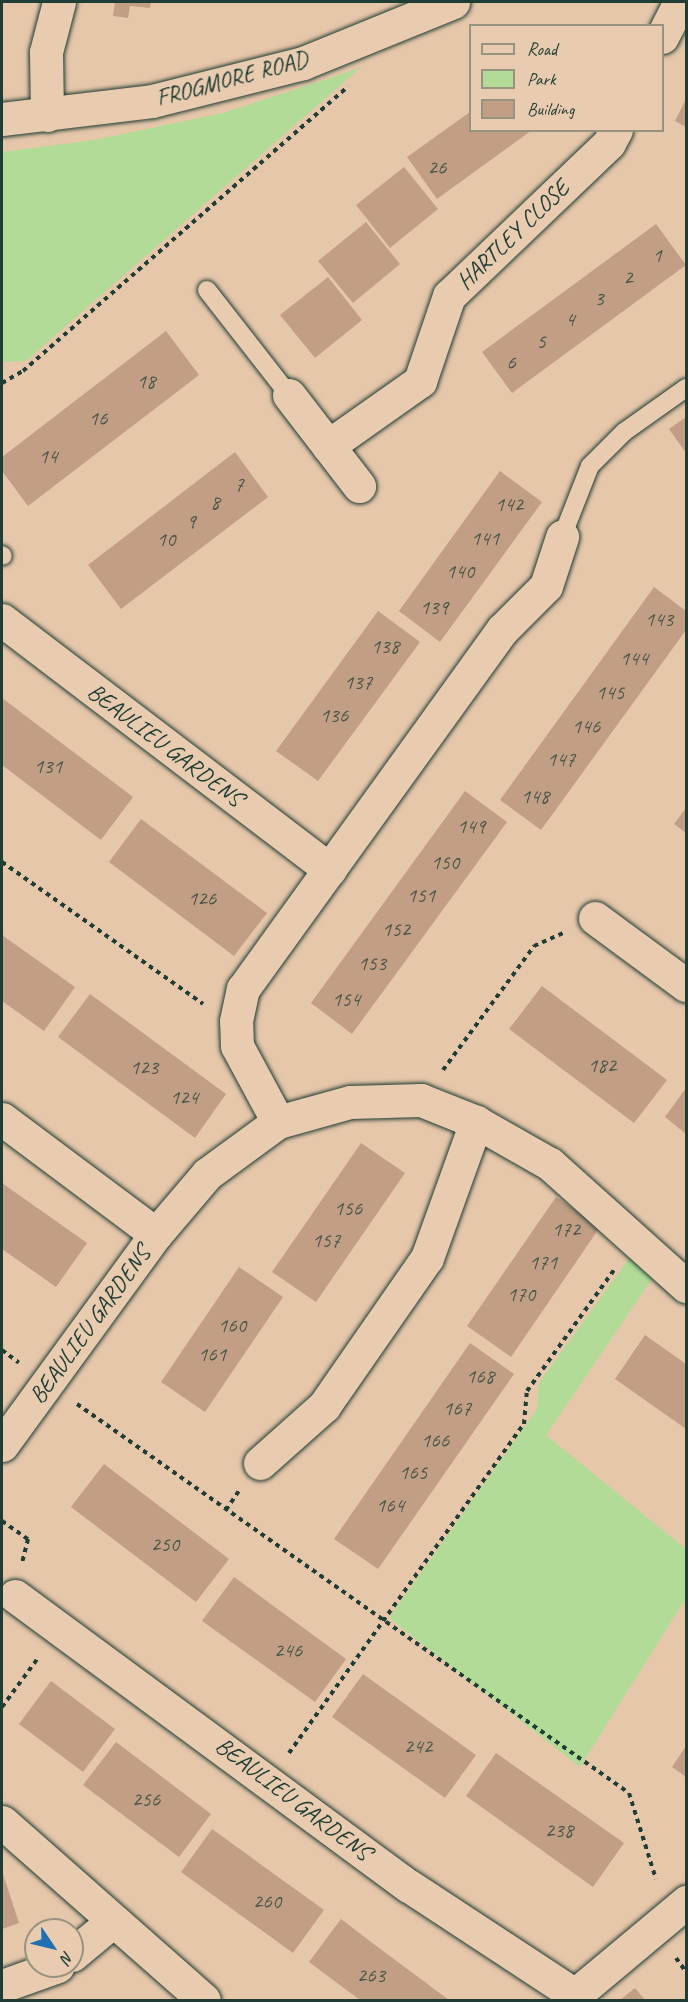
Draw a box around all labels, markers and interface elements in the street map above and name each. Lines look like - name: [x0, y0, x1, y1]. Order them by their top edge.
- legend: [469, 24, 664, 132]
- text: Road: [527, 38, 557, 60]
- street label: FROGMORE ROAD: [153, 45, 311, 113]
- text: Park: [527, 68, 556, 90]
- text: Building: [527, 98, 574, 120]
- house number: 26: [428, 154, 446, 180]
- street label: HARTLEY CLOSE: [451, 174, 575, 296]
- house number: 1: [652, 242, 662, 268]
- house number: 2: [623, 264, 633, 290]
- house number: 3: [594, 285, 604, 311]
- house number: 4: [565, 306, 575, 332]
- house number: 5: [536, 328, 546, 354]
- house number: 6: [506, 349, 516, 375]
- house number: 18: [137, 368, 155, 394]
- house number: 16: [89, 405, 107, 431]
- house number: 14: [39, 443, 57, 469]
- house number: 7: [234, 471, 244, 497]
- house number: 8: [210, 489, 220, 515]
- house number: 142: [495, 491, 523, 517]
- house number: 9: [186, 508, 196, 534]
- house number: 141: [471, 525, 499, 551]
- house number: 10: [157, 526, 175, 552]
- house number: 140: [446, 558, 474, 584]
- house number: 139: [420, 594, 448, 620]
- house number: 143: [645, 606, 673, 632]
- house number: 138: [371, 633, 399, 659]
- house number: 144: [620, 645, 648, 671]
- house number: 137: [344, 669, 372, 695]
- street label: BEAULIEU GARDENS: [82, 678, 248, 812]
- house number: 145: [596, 679, 624, 705]
- house number: 136: [320, 702, 348, 728]
- house number: 146: [572, 713, 600, 739]
- house number: 147: [547, 746, 575, 772]
- house number: 131: [34, 753, 62, 779]
- house number: 148: [521, 783, 549, 809]
- house number: 149: [457, 813, 485, 839]
- house number: 150: [431, 849, 459, 875]
- house number: 151: [407, 882, 435, 908]
- house number: 126: [188, 885, 216, 911]
- house number: 152: [382, 916, 410, 942]
- house number: 153: [358, 950, 386, 976]
- house number: 154: [332, 986, 360, 1012]
- house number: 182: [588, 1052, 616, 1078]
- house number: 123: [130, 1054, 158, 1080]
- house number: 124: [170, 1084, 198, 1110]
- house number: 156: [334, 1195, 362, 1221]
- house number: 172: [552, 1216, 580, 1242]
- house number: 157: [312, 1227, 340, 1253]
- street label: BEAULIEU GARDENS: [24, 1241, 156, 1409]
- house number: 171: [529, 1249, 557, 1275]
- house number: 170: [507, 1281, 535, 1307]
- house number: 160: [218, 1312, 246, 1338]
- house number: 161: [198, 1341, 226, 1367]
- house number: 168: [466, 1363, 494, 1389]
- house number: 167: [443, 1395, 471, 1421]
- house number: 166: [421, 1427, 449, 1453]
- house number: 165: [399, 1459, 427, 1485]
- house number: 164: [376, 1492, 404, 1518]
- house number: 250: [151, 1531, 179, 1557]
- house number: 246: [274, 1637, 302, 1663]
- street label: BEAULIEU GARDENS: [210, 1732, 376, 1866]
- house number: 242: [404, 1733, 432, 1759]
- house number: 256: [132, 1786, 160, 1812]
- house number: 238: [545, 1817, 573, 1843]
- house number: 260: [253, 1888, 281, 1914]
- north arrow: [24, 1918, 84, 1978]
- text: N: [56, 1947, 78, 1967]
- house number: 263: [357, 1962, 385, 1988]

